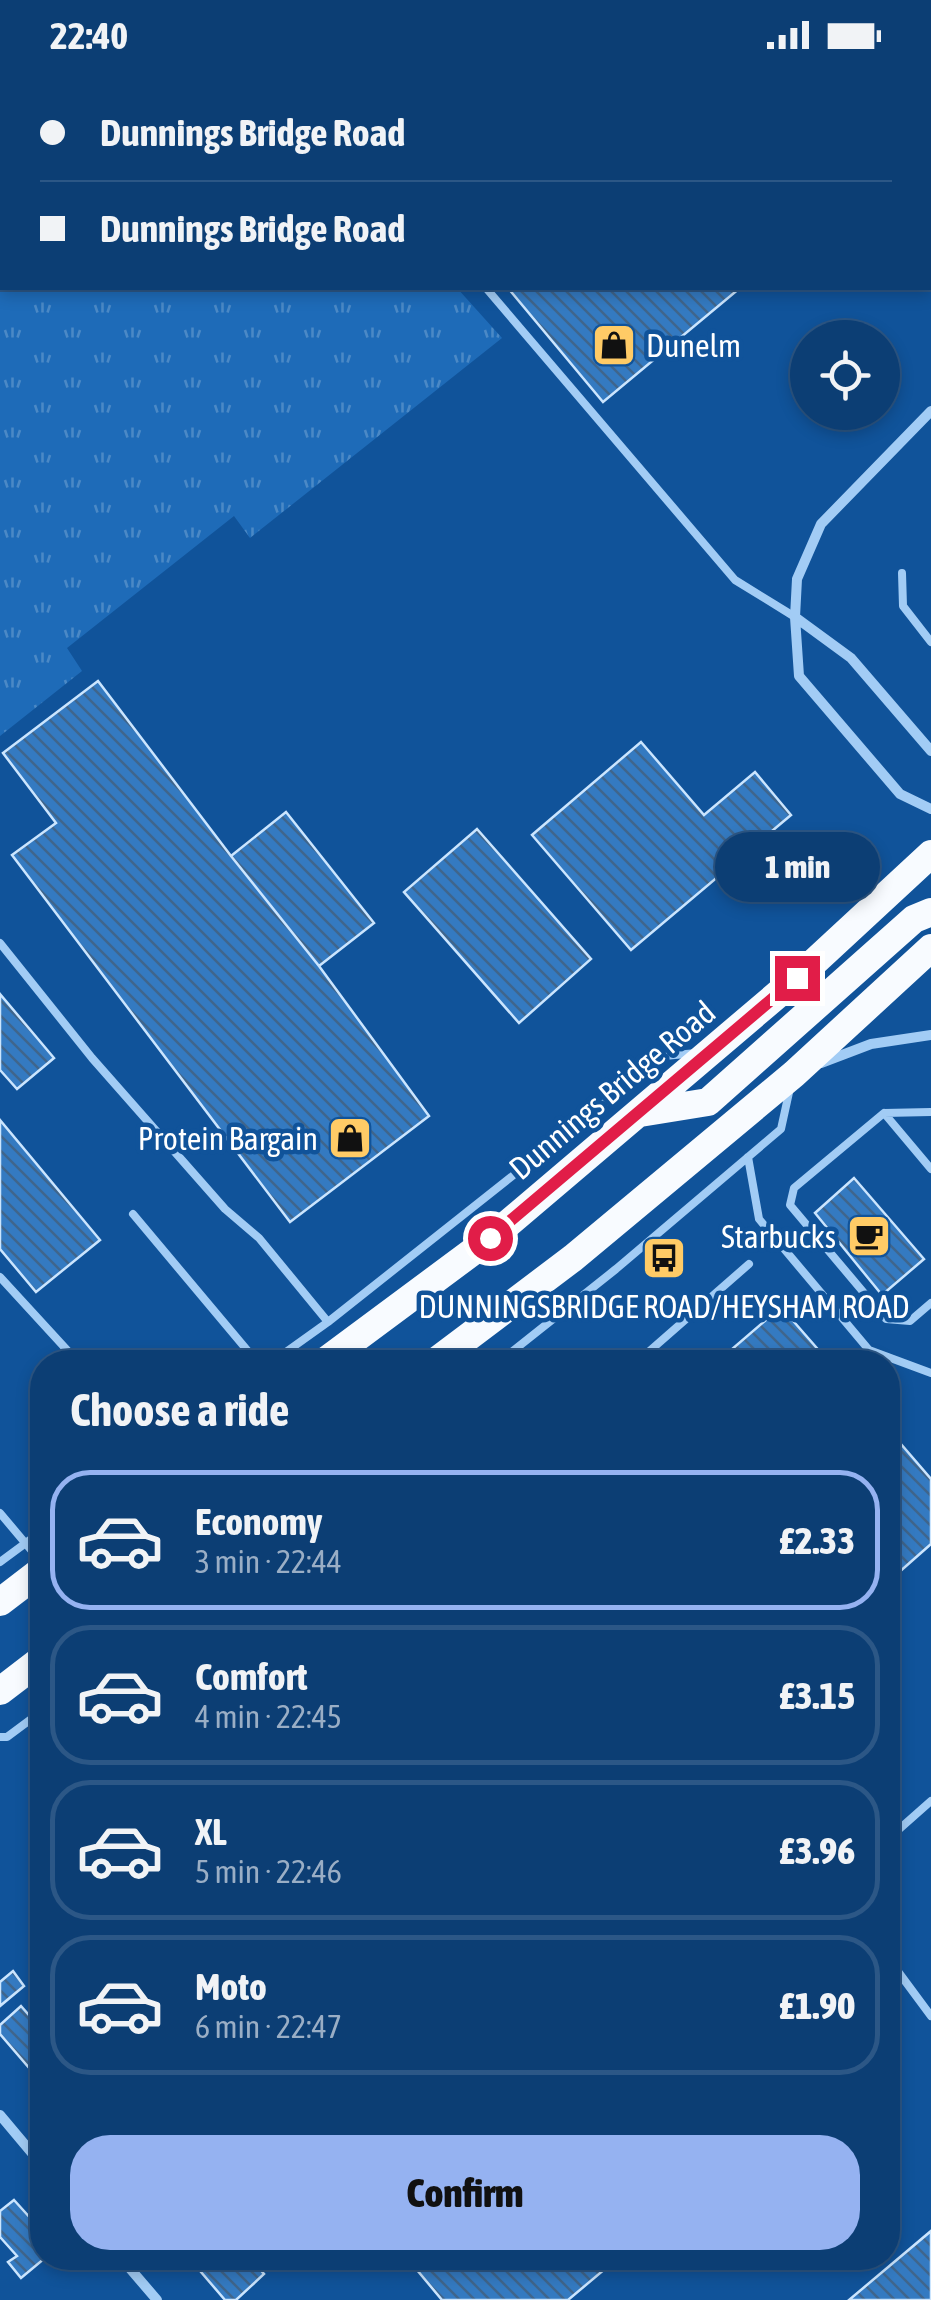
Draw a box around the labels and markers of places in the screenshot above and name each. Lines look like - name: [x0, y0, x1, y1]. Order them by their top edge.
- shop icon: Dunelm: [591, 322, 637, 368]
- place label: Dunelm: [646, 327, 741, 364]
- shop icon: Protein Bargain: [327, 1115, 373, 1161]
- place label: Protein Bargain: [138, 1120, 318, 1157]
- cafe icon: Starbucks: [846, 1213, 892, 1259]
- place label: Starbucks: [721, 1218, 836, 1255]
- bus stop icon: DUNNINGSBRIDGE ROAD/HEYSHAM ROAD: [641, 1235, 687, 1281]
- place label: DUNNINGSBRIDGE ROAD/HEYSHAM ROAD: [419, 1288, 909, 1325]

